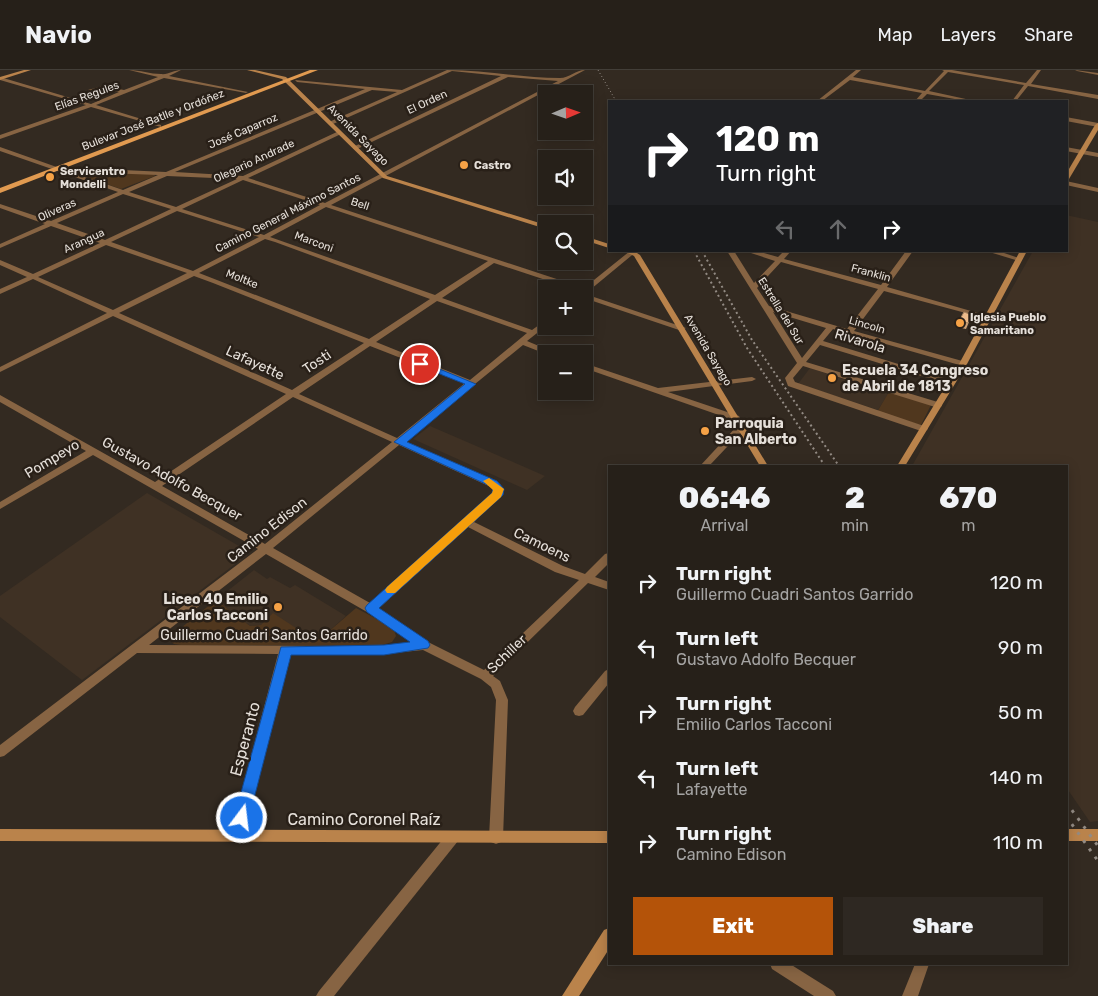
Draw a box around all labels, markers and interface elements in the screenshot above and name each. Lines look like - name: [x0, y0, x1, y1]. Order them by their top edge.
- text: Navio: [25, 21, 92, 49]
- text: Map: [878, 24, 913, 46]
- text: Layers: [941, 24, 996, 46]
- text: Share: [1024, 24, 1073, 46]
- street label: Elías Regules: [53, 78, 121, 114]
- north arrow: [538, 85, 592, 140]
- map controls: [538, 85, 593, 400]
- street label: Bulevar José Batlle y Ordóñez: [80, 87, 227, 153]
- street label: El Orden: [405, 87, 449, 117]
- street label: Avenida Sayago: [325, 102, 391, 168]
- street label: José Caparroz: [206, 110, 280, 151]
- text: 120 m: [716, 118, 819, 160]
- icon: right: [633, 120, 698, 185]
- street label: Olegario Andrade: [211, 137, 297, 185]
- button: sound: [538, 150, 593, 205]
- marker: Castro: [458, 159, 470, 171]
- place label: Castro: [474, 159, 511, 172]
- text: Turn right: [716, 160, 816, 187]
- place label: Servicentro Mondelli: [60, 165, 126, 191]
- street label: Camino General Máximo Santos: [213, 170, 363, 255]
- marker: Servicentro Mondelli: [44, 171, 56, 183]
- street label: Bell: [349, 195, 371, 213]
- street label: Oliveras: [36, 196, 79, 224]
- button: search: [538, 215, 593, 270]
- icon: left: [771, 215, 799, 243]
- icon: ahead: [824, 215, 852, 243]
- icon: right: [877, 215, 905, 243]
- street label: Arangua: [62, 226, 106, 256]
- street label: Marconi: [293, 229, 335, 255]
- street label: Franklin: [850, 261, 892, 285]
- street label: Moltke: [224, 267, 260, 291]
- street label: Estrella del Sur: [755, 275, 807, 348]
- button: +: [538, 280, 593, 335]
- place label: Iglesia Pueblo Samaritano: [970, 311, 1046, 337]
- street label: Avenida Sayago: [681, 312, 735, 388]
- street label: Lincoln: [847, 314, 887, 336]
- marker: Iglesia Pueblo Samaritano: [954, 317, 966, 329]
- street label: Rivarola: [833, 325, 887, 357]
- street label: Lafayette: [223, 342, 287, 384]
- pin: [399, 343, 441, 385]
- button: −: [538, 345, 593, 400]
- street label: Tosti: [299, 346, 335, 378]
- icon: arrive: [406, 350, 434, 378]
- place label: Escuela 34 Congreso de Abril de 1813: [842, 362, 988, 395]
- marker: Escuela 34 Congreso de Abril de 1813: [826, 372, 838, 384]
- place label: Parroquia San Alberto: [715, 415, 797, 448]
- marker: Parroquia San Alberto: [699, 425, 711, 437]
- street label: Gustavo Adolfo Becquer: [99, 433, 246, 525]
- street label: Pompeyo: [22, 436, 82, 482]
- text: 06:46: [679, 480, 770, 516]
- text: 2: [845, 480, 865, 516]
- text: 670: [939, 480, 997, 516]
- street label: Camino Edison: [224, 494, 310, 566]
- text: Arrival: [700, 516, 748, 535]
- text: min: [841, 516, 869, 535]
- text: m: [961, 516, 975, 535]
- street label: Camoens: [511, 524, 573, 566]
- text: Turn right: [676, 562, 771, 585]
- icon: right: [633, 569, 661, 597]
- text: 120 m: [990, 571, 1043, 594]
- text: Guillermo Cuadri Santos Garrido: [676, 585, 913, 604]
- place label: Liceo 40 Emilio Carlos Tacconi: [163, 591, 268, 624]
- marker: Liceo 40 Emilio Carlos Tacconi: [272, 601, 284, 613]
- street label: Guillermo Cuadri Santos Garrido: [160, 627, 368, 644]
- text: Turn left: [676, 627, 758, 650]
- street label: Schiller: [484, 631, 531, 677]
- icon: left: [633, 634, 661, 662]
- text: 90 m: [998, 636, 1043, 659]
- text: Gustavo Adolfo Becquer: [676, 650, 856, 669]
- text: Turn right: [676, 692, 771, 715]
- icon: right: [633, 699, 661, 727]
- street label: Esperanto: [226, 700, 264, 778]
- text: 50 m: [998, 701, 1043, 724]
- text: Emilio Carlos Tacconi: [676, 715, 832, 734]
- text: Turn left: [676, 757, 758, 780]
- icon: left: [633, 764, 661, 792]
- text: 140 m: [989, 766, 1043, 789]
- text: Lafayette: [676, 780, 747, 799]
- position arrow: [215, 791, 267, 843]
- street label: Camino Coronel Raíz: [287, 810, 441, 829]
- text: Turn right: [676, 822, 771, 845]
- icon: right: [633, 829, 661, 857]
- text: 110 m: [993, 831, 1043, 854]
- text: Camino Edison: [676, 845, 786, 864]
- button: Exit: [633, 897, 833, 955]
- button: Share: [843, 897, 1043, 955]

